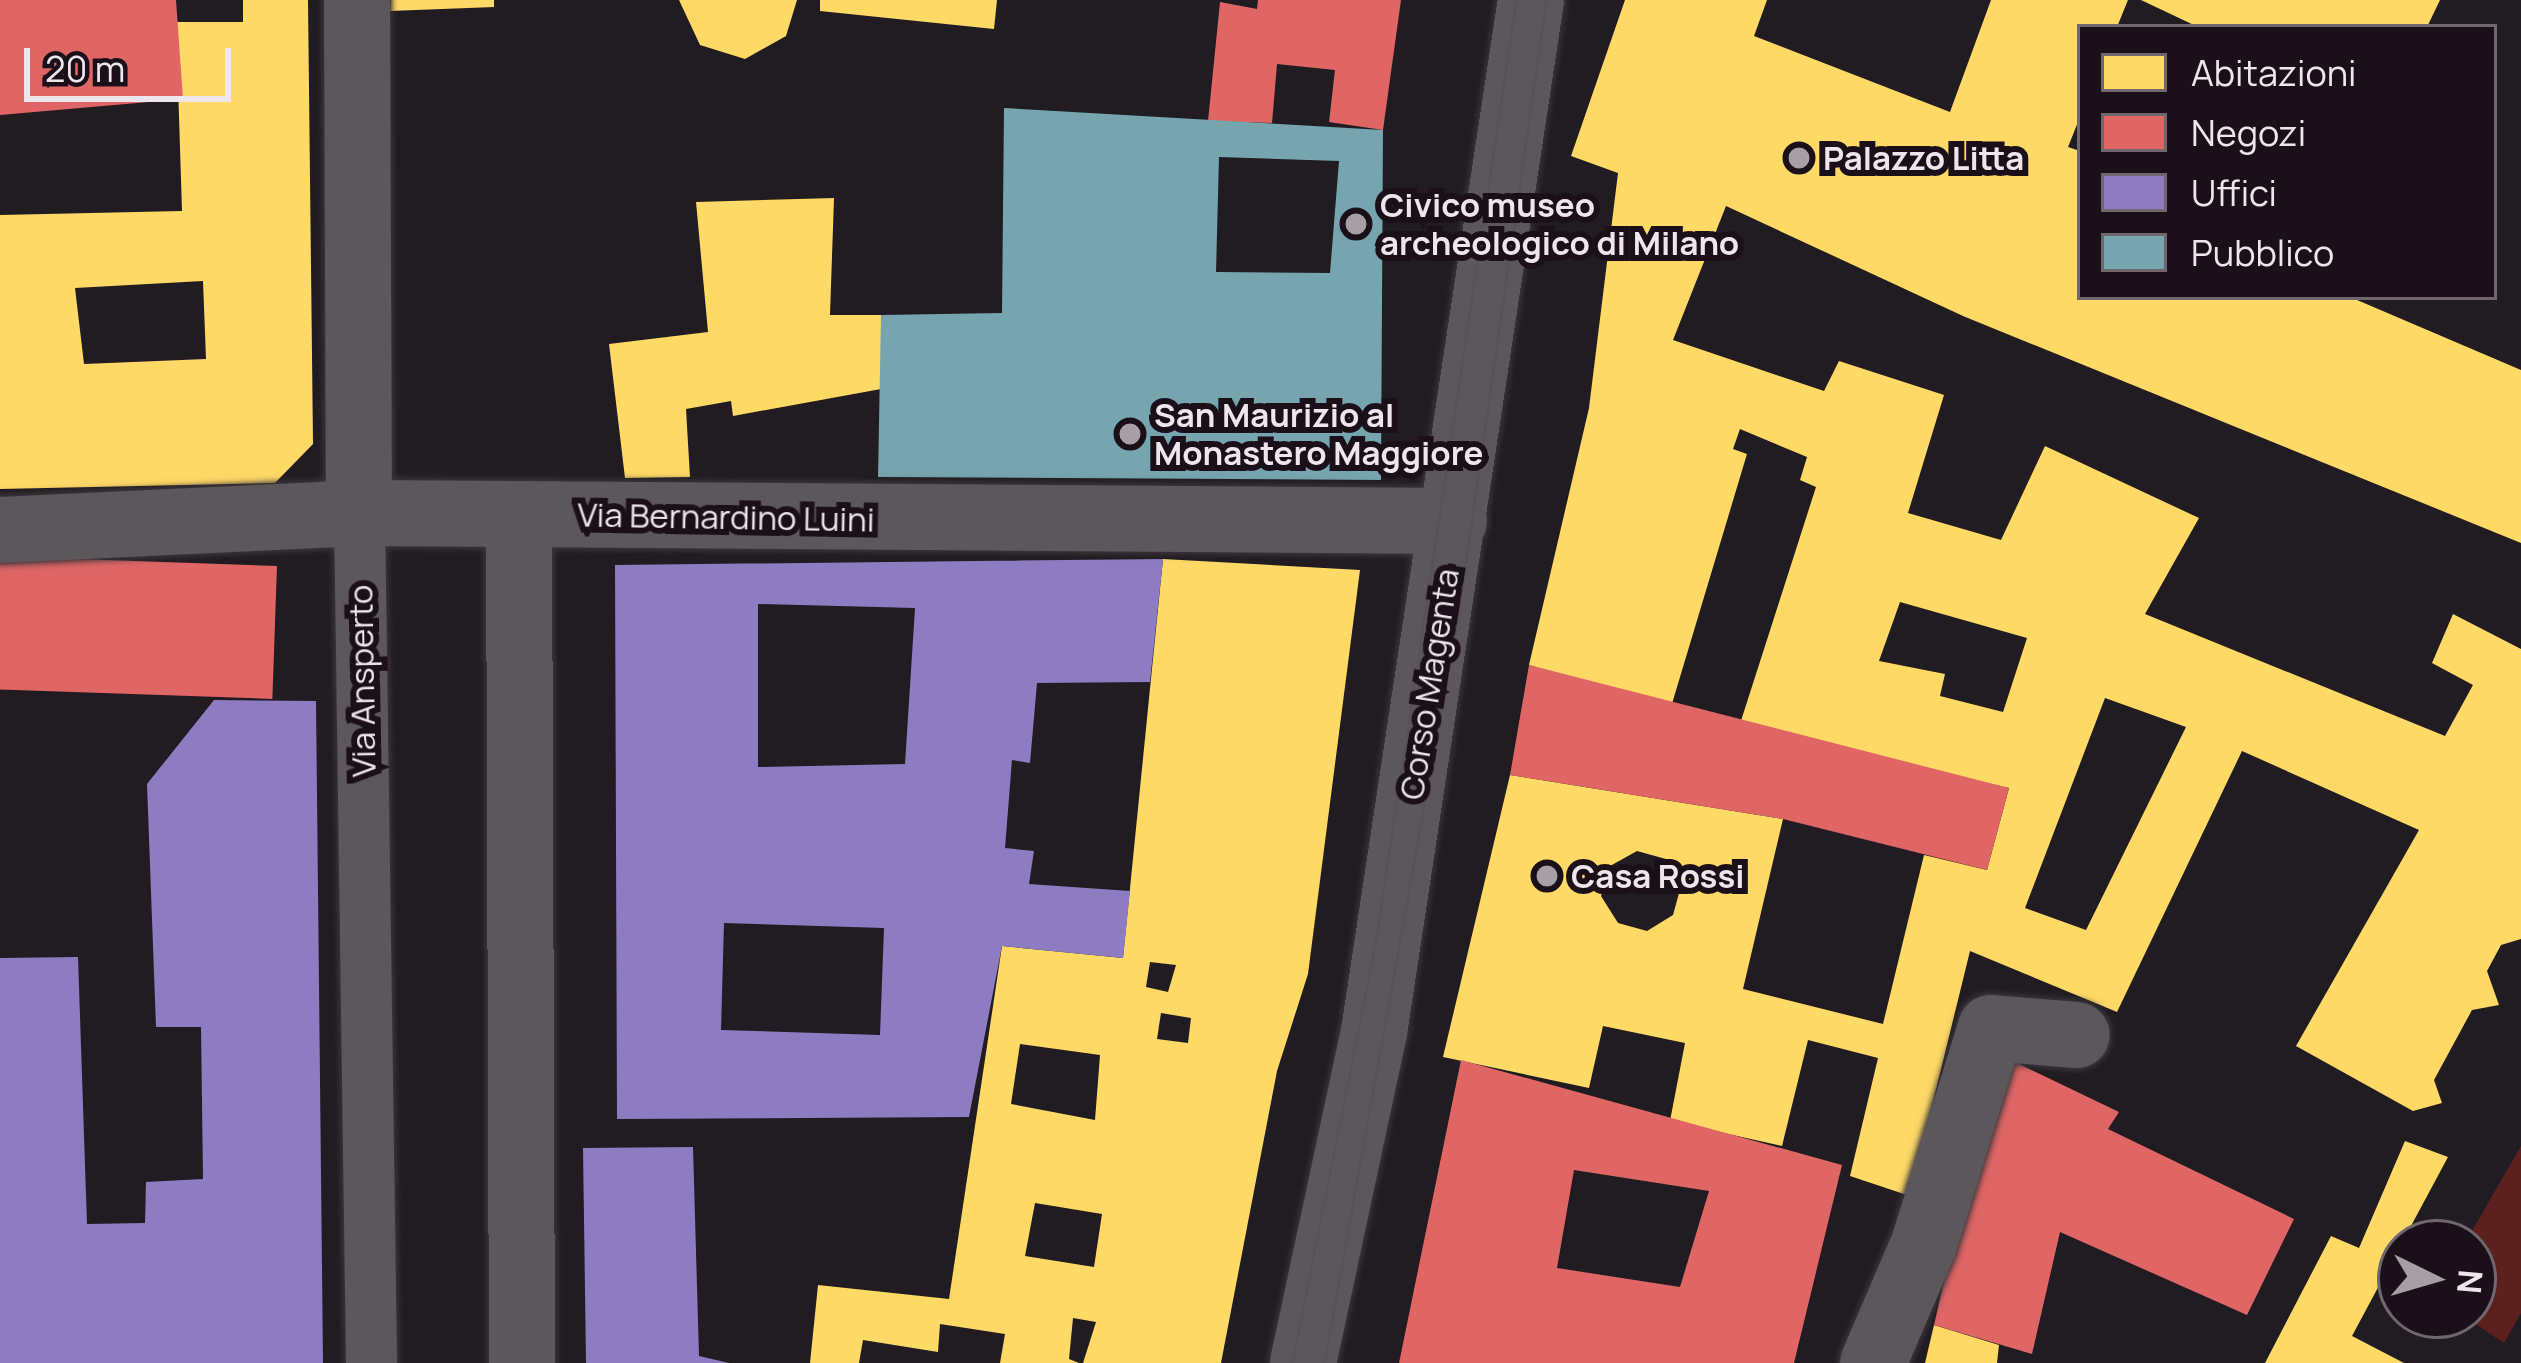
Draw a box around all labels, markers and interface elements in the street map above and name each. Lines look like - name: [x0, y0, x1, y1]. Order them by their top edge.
- scale bar: [30, 24, 237, 98]
- legend: [2077, 24, 2497, 300]
- text: 20 m: [45, 44, 125, 93]
- text: Abitazioni: [2191, 48, 2357, 97]
- text: Negozi: [2191, 108, 2306, 157]
- place label: Palazzo Litta: [1823, 138, 2024, 178]
- marker: Palazzo Litta: [1786, 145, 1812, 171]
- text: Uffici: [2191, 168, 2277, 217]
- place label: Civico museo archeologico di Milano: [1380, 185, 1739, 263]
- marker: Civico museo archeologico di Milano: [1343, 211, 1369, 237]
- text: Pubblico: [2191, 228, 2334, 277]
- place label: San Maurizio al Monastero Maggiore: [1154, 395, 1483, 473]
- marker: San Maurizio al Monastero Maggiore: [1117, 421, 1143, 447]
- street label: Via Bernardino Luini: [577, 495, 875, 539]
- street label: Corso Magenta: [1391, 566, 1467, 802]
- street label: Via Ansperto: [341, 584, 383, 778]
- place label: Casa Rossi: [1571, 856, 1745, 896]
- marker: Casa Rossi: [1534, 863, 1560, 889]
- north arrow: [2377, 1219, 2497, 1339]
- text: N: [2447, 1268, 2494, 1296]

